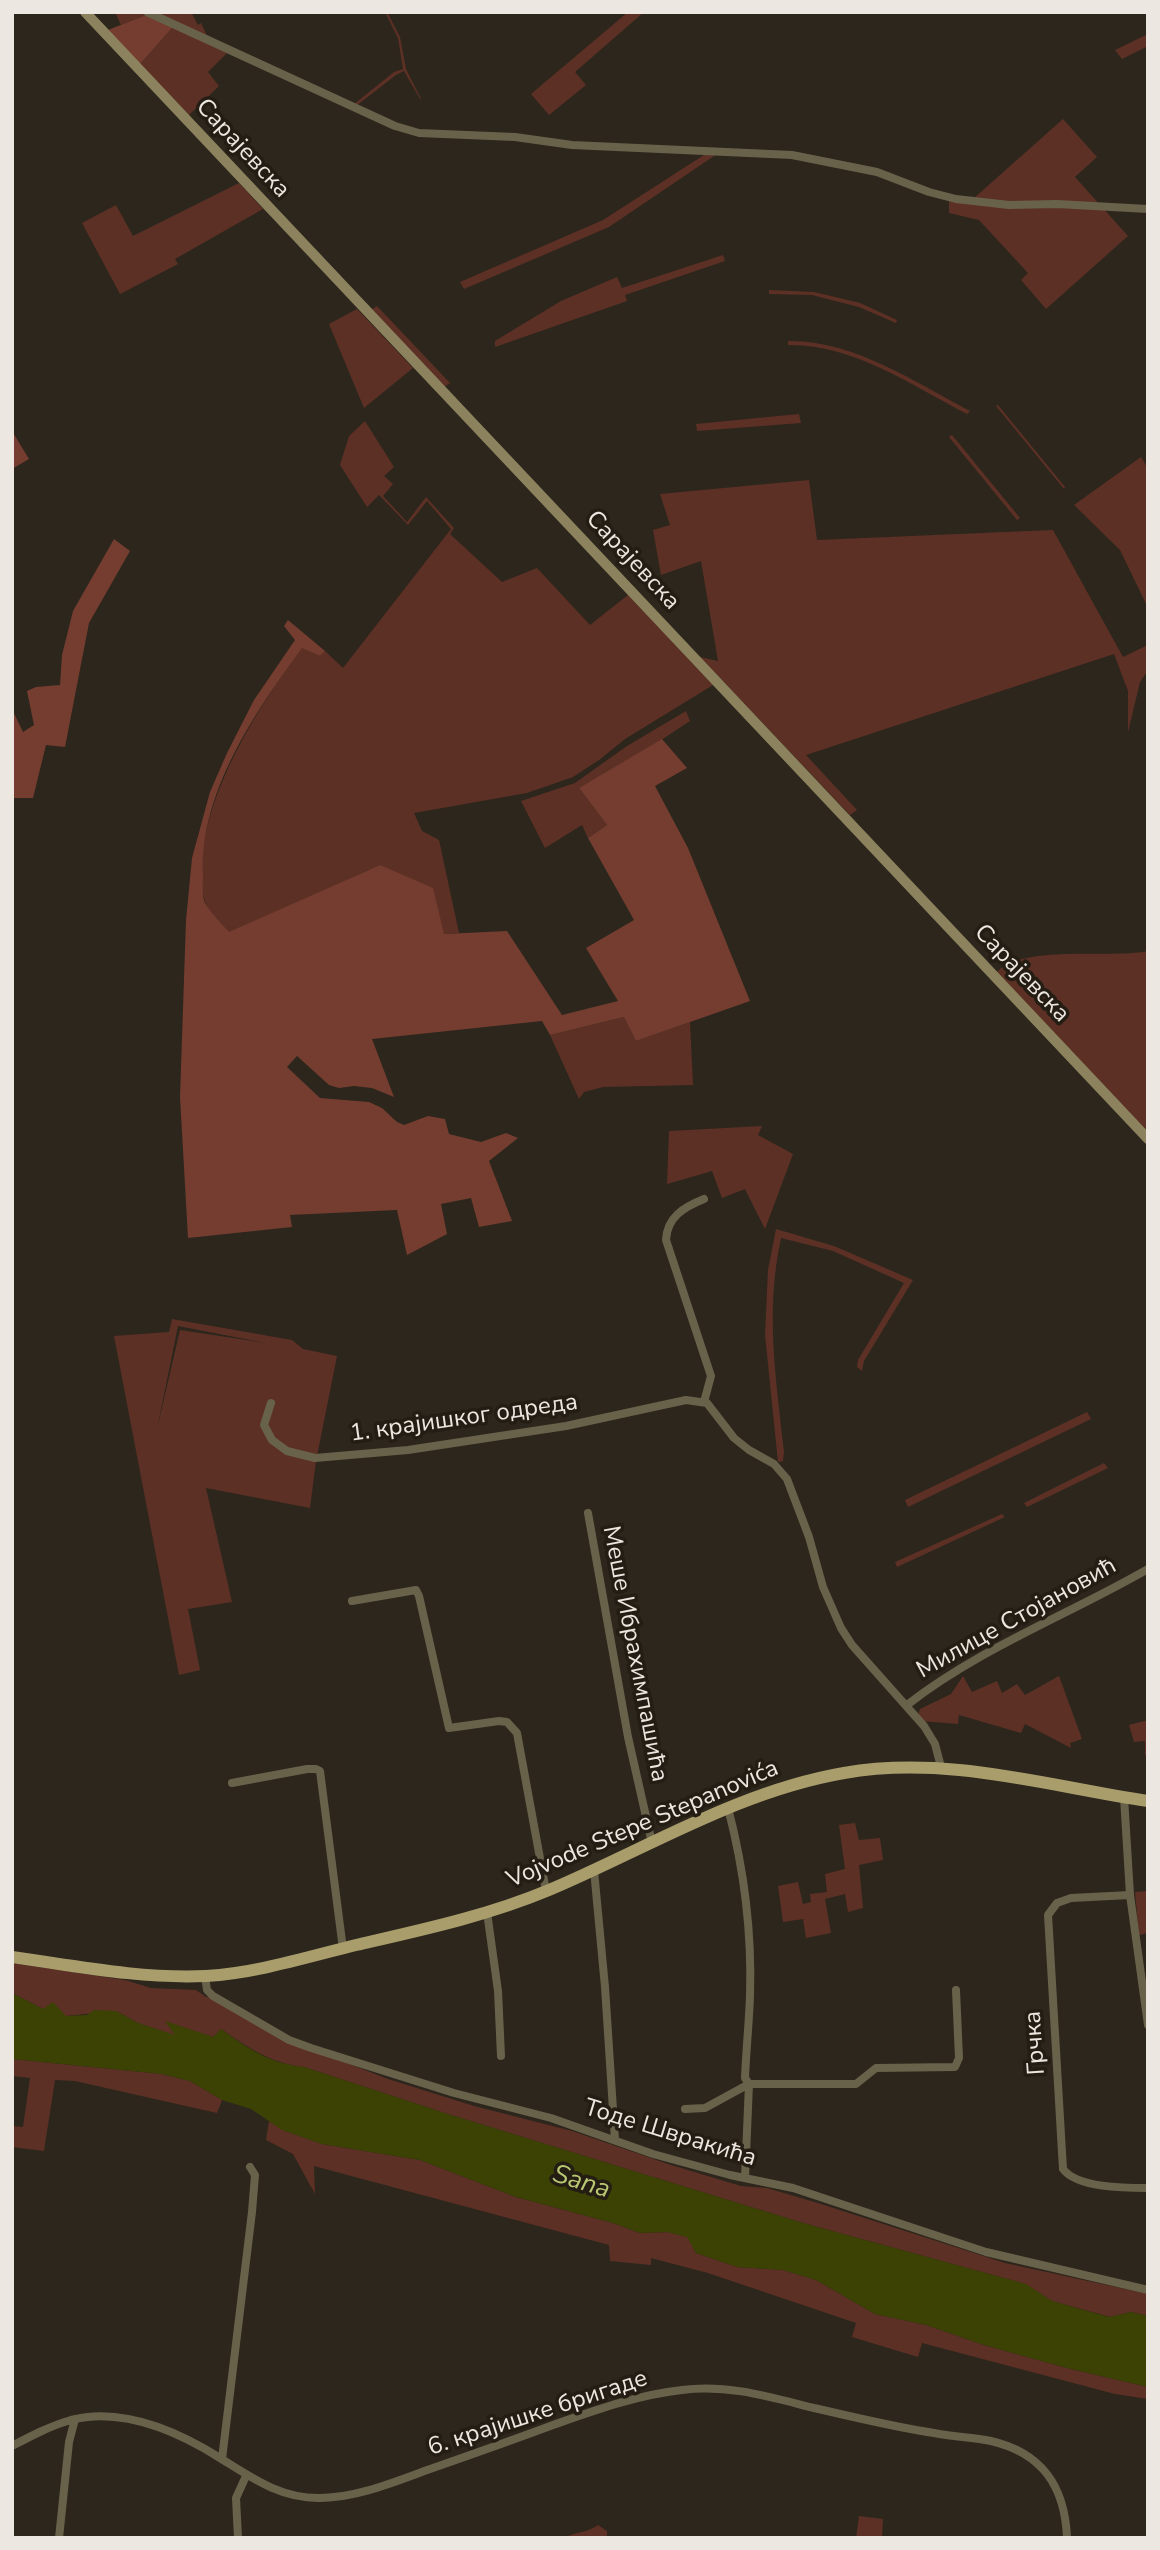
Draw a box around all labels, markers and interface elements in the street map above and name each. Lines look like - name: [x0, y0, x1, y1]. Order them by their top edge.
- street label: Сарајевска: [189, 93, 295, 205]
- street label: Сарајевска: [579, 505, 685, 617]
- street label: Сарајевска: [967, 919, 1075, 1029]
- street label: 1. крајишког одреда: [348, 1389, 580, 1449]
- street label: Меше Ибрахимпашића: [595, 1524, 673, 1784]
- street label: Милице Стојановић: [912, 1552, 1122, 1686]
- street label: Vojvode Stepe Stepanovića: [503, 1755, 783, 1895]
- street label: Грчка: [1019, 2010, 1053, 2076]
- street label: Тоде Швракића: [580, 2094, 760, 2174]
- water label: Sana: [549, 2160, 613, 2206]
- street label: 6. крајишке бригаде: [425, 2365, 651, 2463]

